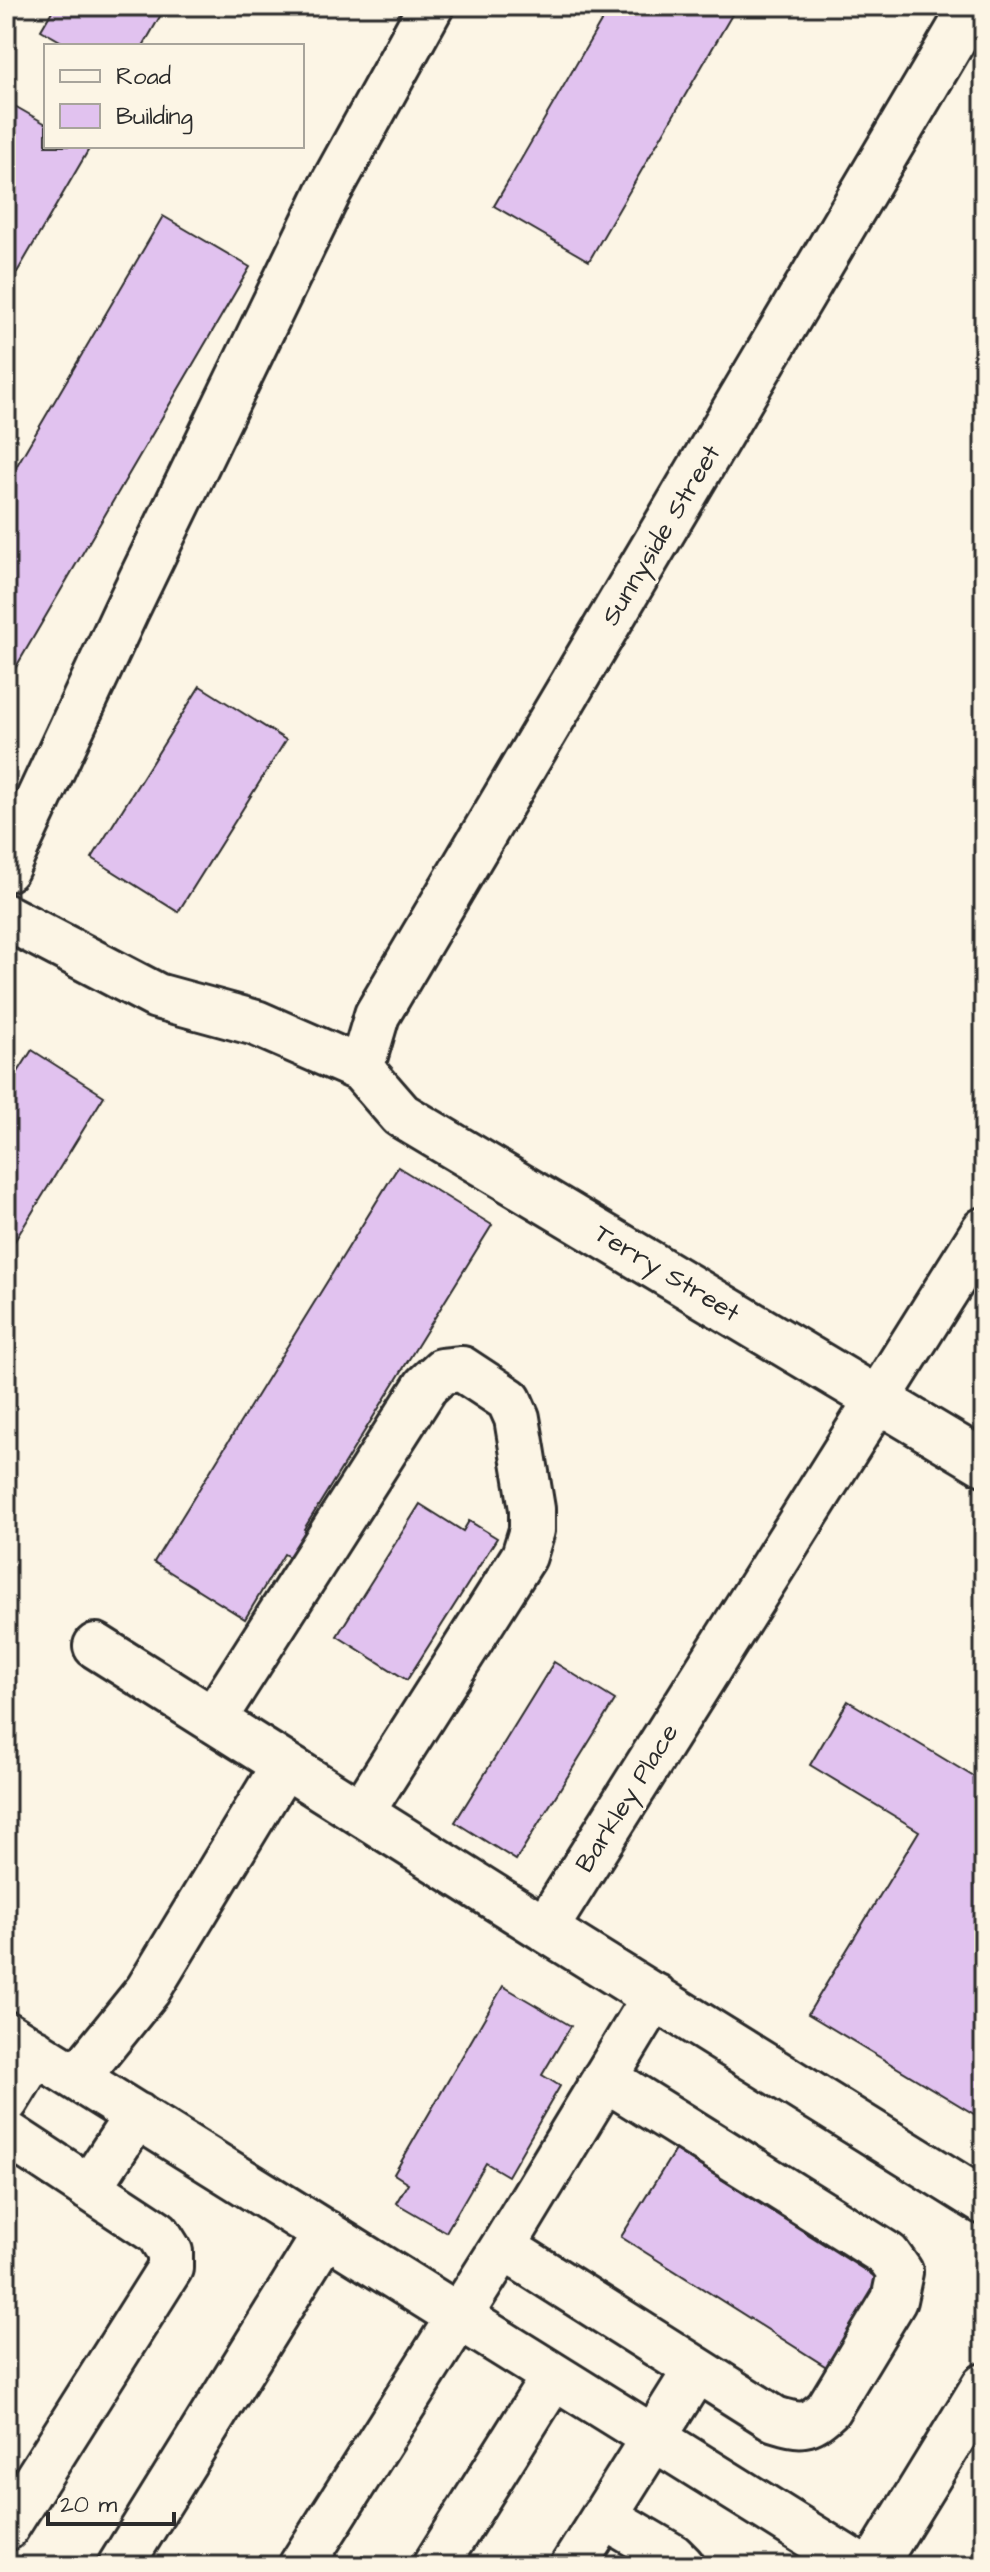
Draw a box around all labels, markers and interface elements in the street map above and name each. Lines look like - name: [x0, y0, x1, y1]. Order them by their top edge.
- legend: [44, 44, 304, 148]
- text: Road: [116, 60, 171, 94]
- text: Building: [116, 100, 193, 135]
- street label: Sunnyside Street: [593, 437, 731, 633]
- street label: Terry Street: [586, 1215, 747, 1333]
- street label: Barkley Place: [567, 1717, 689, 1880]
- scale bar: [48, 2476, 174, 2526]
- text: 20 m: [60, 2488, 117, 2522]

